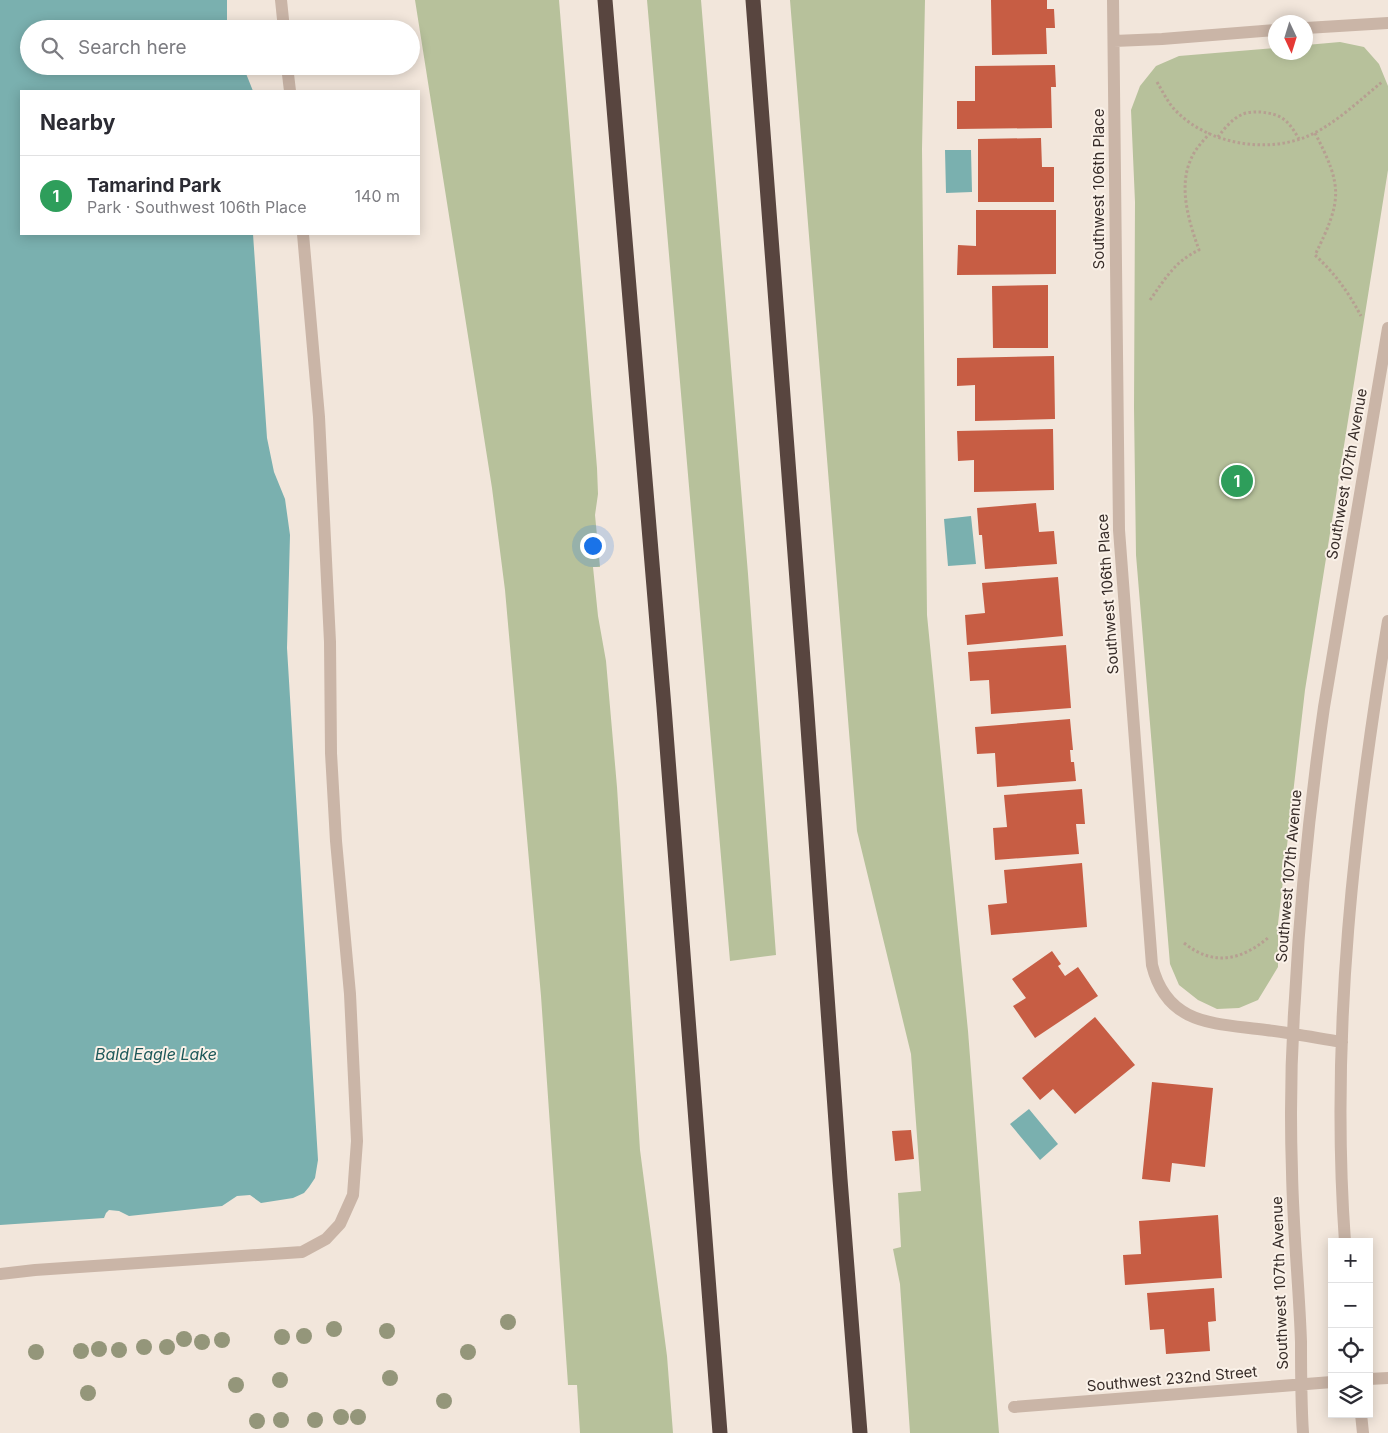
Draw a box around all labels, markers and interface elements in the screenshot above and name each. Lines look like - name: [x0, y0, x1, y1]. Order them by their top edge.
- north arrow: [1268, 15, 1313, 60]
- search box: [20, 20, 420, 75]
- icon: search: [38, 34, 66, 62]
- text: Search here: [78, 36, 187, 59]
- street label: Southwest 106th Place: [1089, 109, 1108, 269]
- text: Nearby: [40, 110, 115, 135]
- text: Tamarind Park: [87, 174, 221, 197]
- text: 1: [53, 186, 59, 206]
- text: 140 m: [355, 186, 400, 206]
- text: Park · Southwest 106th Place: [87, 197, 306, 217]
- street label: Southwest 107th Avenue: [1322, 387, 1371, 561]
- pin: 1: [1221, 462, 1253, 500]
- street label: Southwest 106th Place: [1092, 513, 1123, 675]
- your location: [580, 533, 606, 559]
- street label: Southwest 107th Avenue: [1271, 789, 1306, 963]
- water label: Bald Eagle Lake: [95, 1044, 217, 1064]
- street label: Southwest 107th Avenue: [1267, 1196, 1292, 1370]
- map controls: [1328, 1238, 1373, 1418]
- button: +: [1328, 1238, 1373, 1283]
- button: −: [1328, 1283, 1373, 1328]
- button: locate: [1328, 1328, 1373, 1373]
- street label: Southwest 232nd Street: [1086, 1362, 1258, 1395]
- button: layers: [1328, 1373, 1373, 1418]

